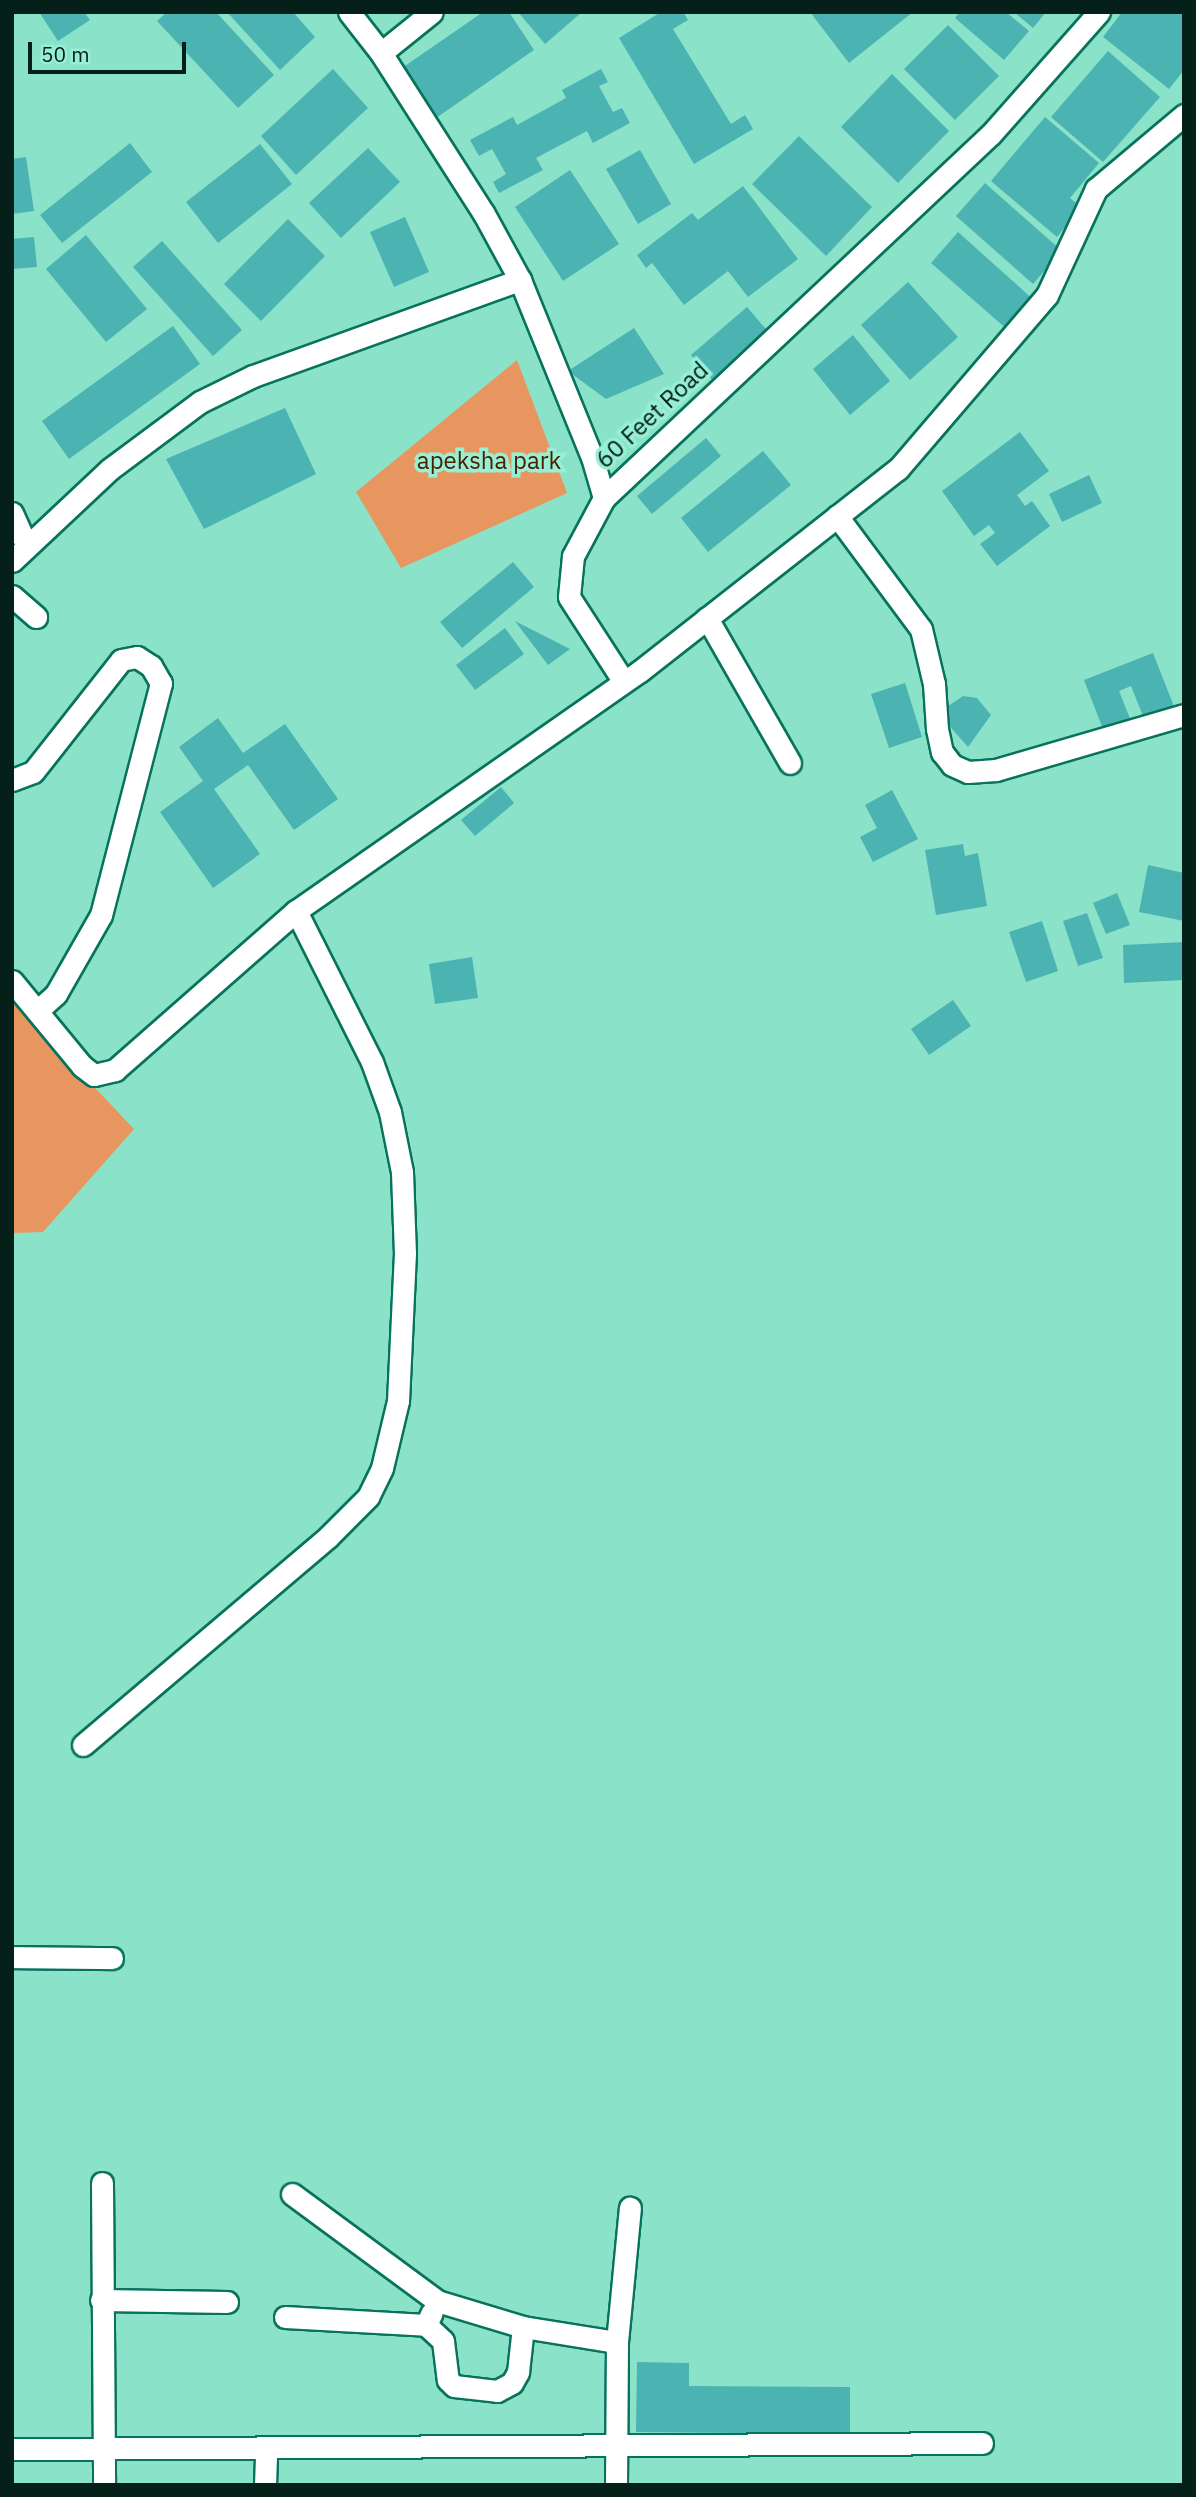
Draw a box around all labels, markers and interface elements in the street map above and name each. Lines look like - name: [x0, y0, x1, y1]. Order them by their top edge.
- scale bar: [32, 28, 189, 72]
- text: 50 m: [41, 40, 90, 68]
- street label: 60 Feet Road: [590, 356, 714, 474]
- park label: apeksha park: [417, 447, 561, 475]

